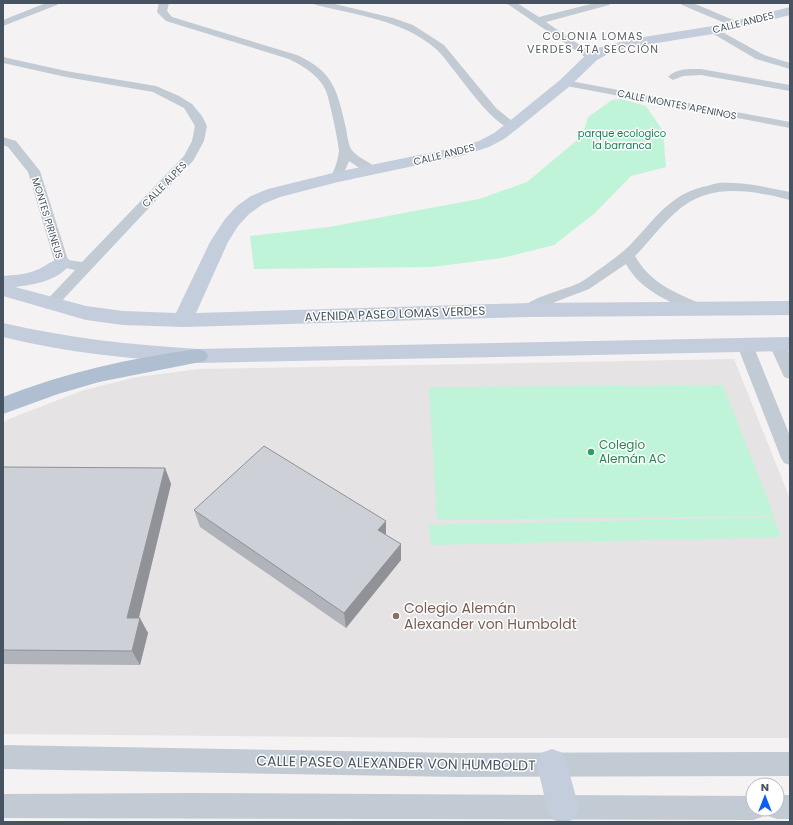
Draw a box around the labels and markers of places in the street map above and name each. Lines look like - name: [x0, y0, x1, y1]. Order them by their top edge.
- place label: Colegio Alemán AC: [599, 436, 666, 467]
- marker: Colegio Alemán AC: [586, 447, 596, 457]
- place label: Colegio Alemán Alexander von Humboldt: [404, 598, 577, 634]
- marker: Colegio Alemán Alexander von Humboldt: [391, 611, 401, 621]

